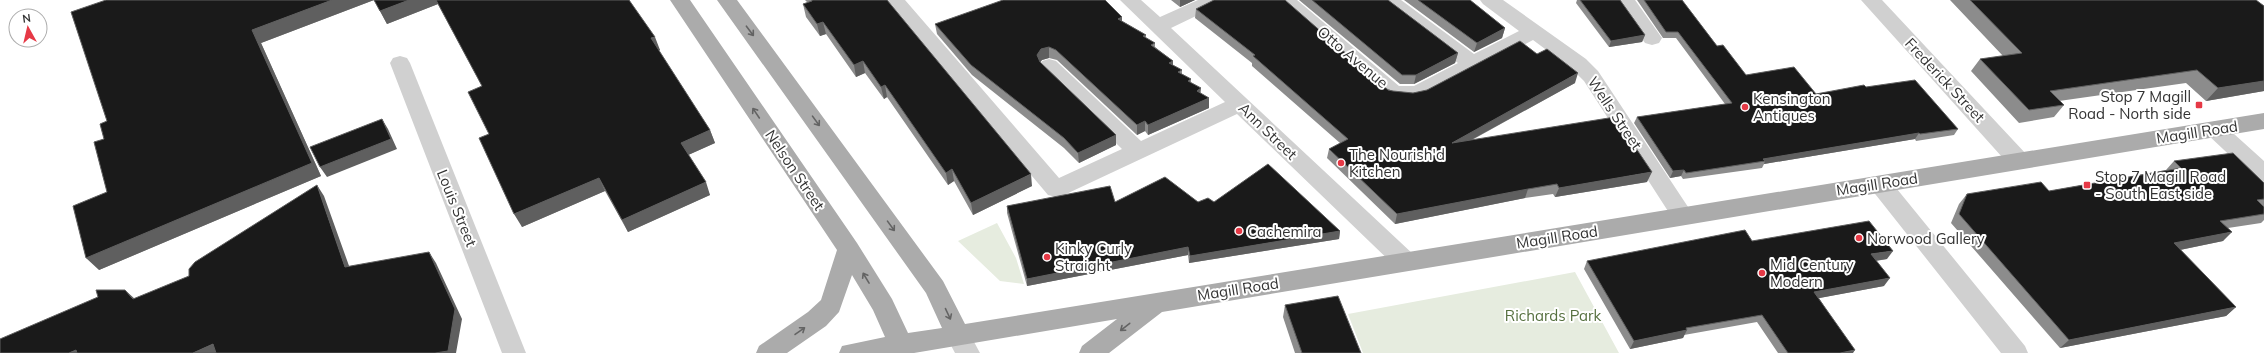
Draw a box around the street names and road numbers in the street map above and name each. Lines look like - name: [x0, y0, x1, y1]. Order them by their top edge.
- street label: Otto Avenue: [1314, 22, 1392, 92]
- street label: Frederick Street: [1901, 34, 1989, 126]
- street label: Wells Street: [1584, 73, 1646, 153]
- street label: Ann Street: [1235, 98, 1301, 164]
- street label: Magill Road: [2155, 116, 2239, 148]
- street label: Nelson Street: [761, 126, 829, 214]
- street label: Louis Street: [433, 167, 481, 249]
- street label: Magill Road: [1835, 168, 1919, 200]
- street label: Magill Road: [1515, 221, 1599, 253]
- street label: Magill Road: [1196, 273, 1280, 305]

